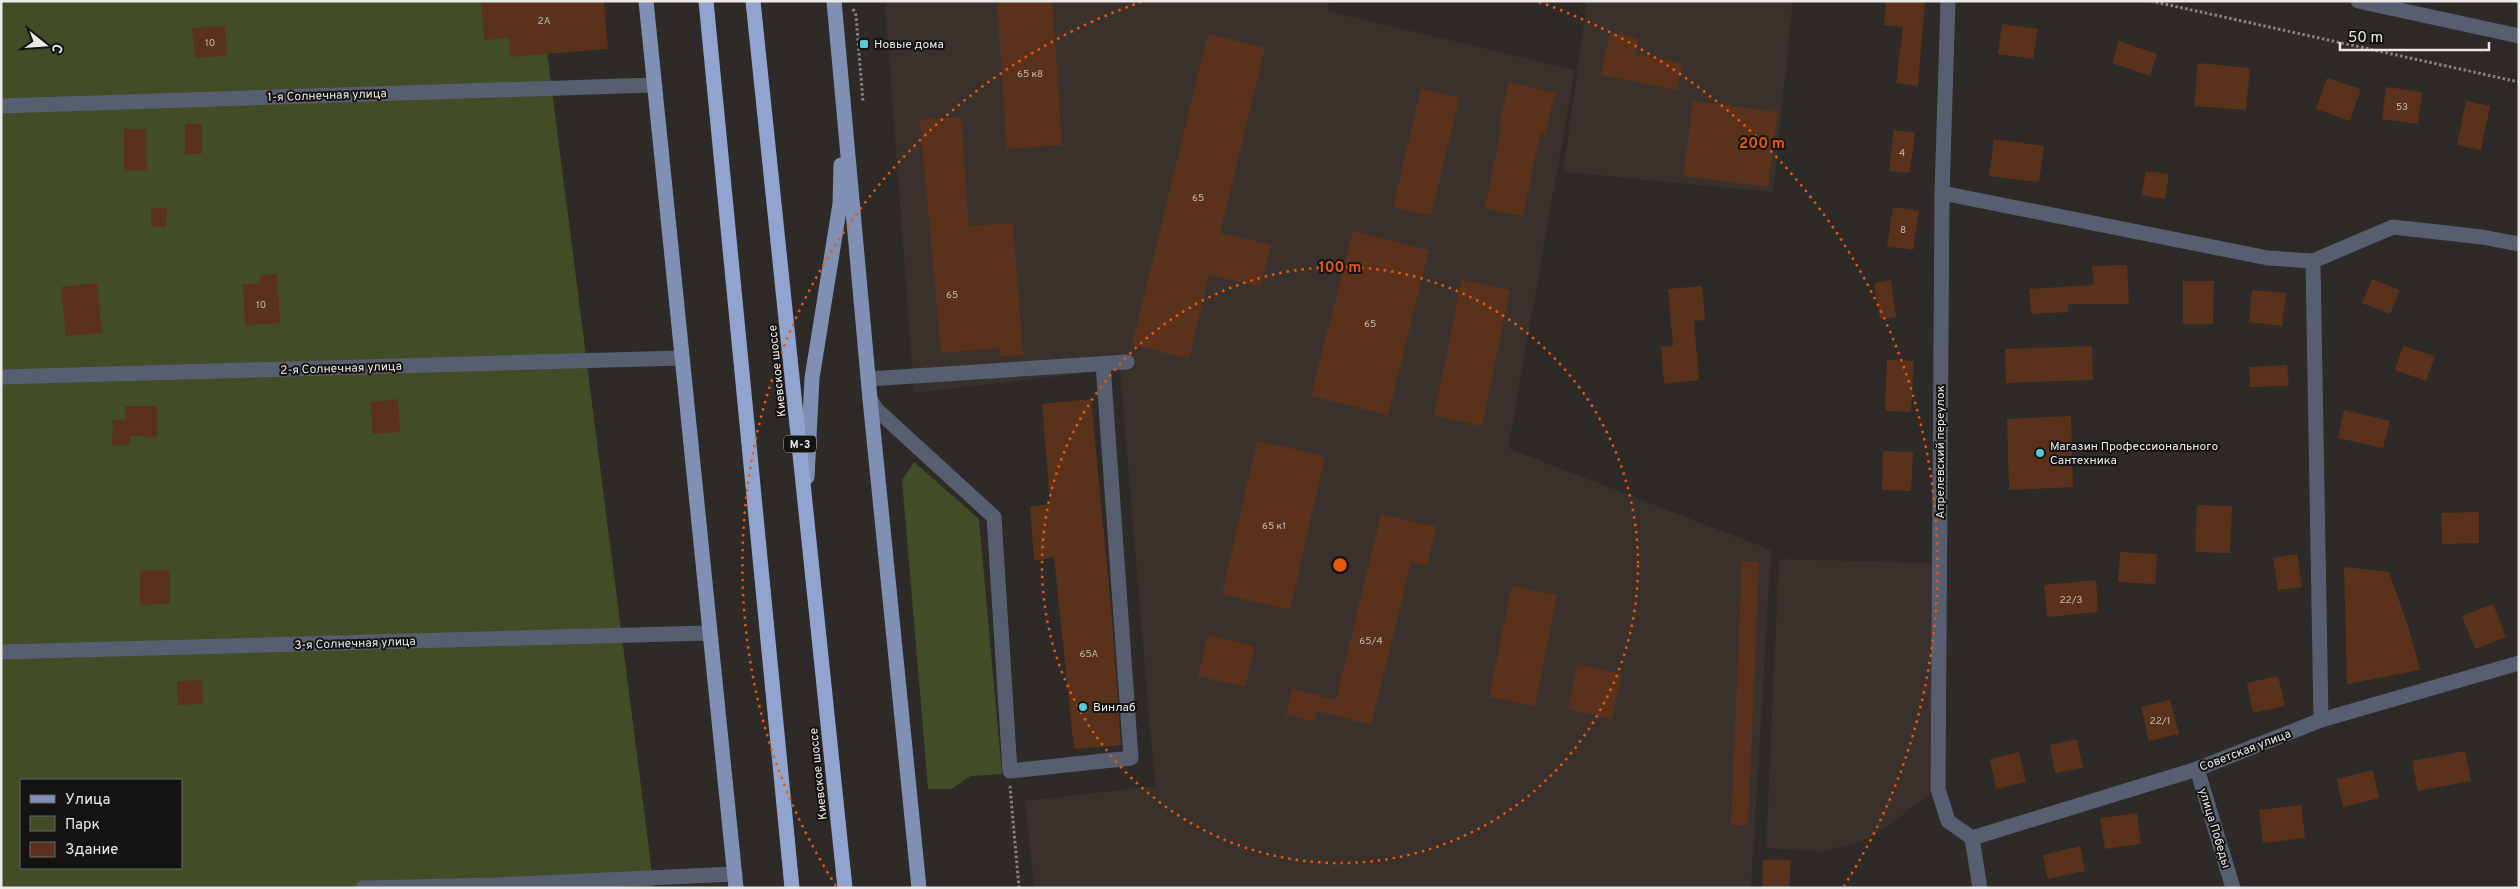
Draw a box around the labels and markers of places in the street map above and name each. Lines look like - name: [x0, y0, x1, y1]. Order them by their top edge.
- place label: Новые дома: [874, 37, 944, 53]
- marker: Новые дома: [858, 38, 870, 50]
- place label: Магазин Профессионального Сантехника: [2050, 439, 2218, 469]
- marker: Магазин Профессионального Сантехника: [2034, 447, 2046, 459]
- centre of rings: [1331, 556, 1349, 574]
- place label: Винлаб: [1093, 700, 1136, 716]
- marker: Винлаб: [1077, 701, 1089, 713]

